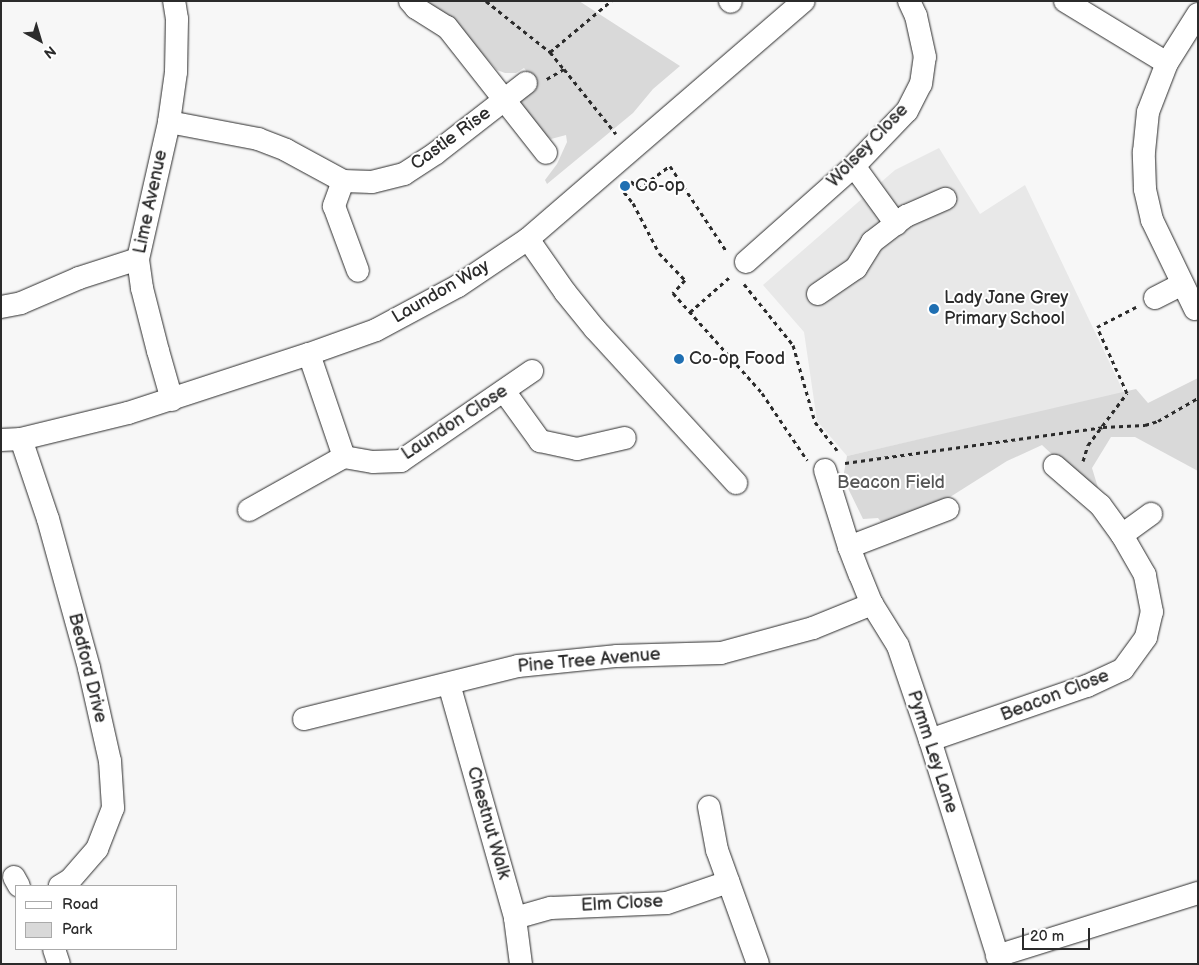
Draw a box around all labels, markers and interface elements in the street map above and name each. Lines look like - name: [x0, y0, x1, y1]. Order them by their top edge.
- north arrow: [15, 15, 65, 65]
- text: N: [40, 42, 59, 62]
- street label: Wolsey Close: [823, 99, 913, 193]
- street label: Castle Rise: [407, 103, 495, 175]
- street label: Lime Avenue: [129, 148, 173, 256]
- place label: Co-op: [635, 175, 685, 197]
- marker: Co-op: [619, 180, 631, 192]
- street label: Laundon Way: [388, 255, 494, 329]
- place label: Lady Jane Grey Primary School: [944, 288, 1070, 330]
- marker: Lady Jane Grey Primary School: [928, 303, 940, 315]
- place label: Co-op Food: [689, 348, 785, 370]
- marker: Co-op Food: [673, 353, 685, 365]
- street label: Laundon Close: [398, 381, 512, 465]
- park label: Beacon Field: [837, 472, 945, 494]
- street label: Bedford Drive: [63, 611, 111, 725]
- street label: Pine Tree Avenue: [516, 644, 662, 678]
- street label: Beacon Close: [998, 665, 1112, 727]
- street label: Pymm Ley Lane: [902, 687, 962, 817]
- street label: Chestnut Walk: [462, 764, 514, 882]
- legend: [15, 885, 178, 950]
- street label: Elm Close: [580, 891, 664, 917]
- text: Road: [62, 895, 98, 914]
- scale bar: [1024, 918, 1092, 950]
- text: Park: [62, 920, 92, 939]
- text: 20 m: [1030, 927, 1064, 946]

